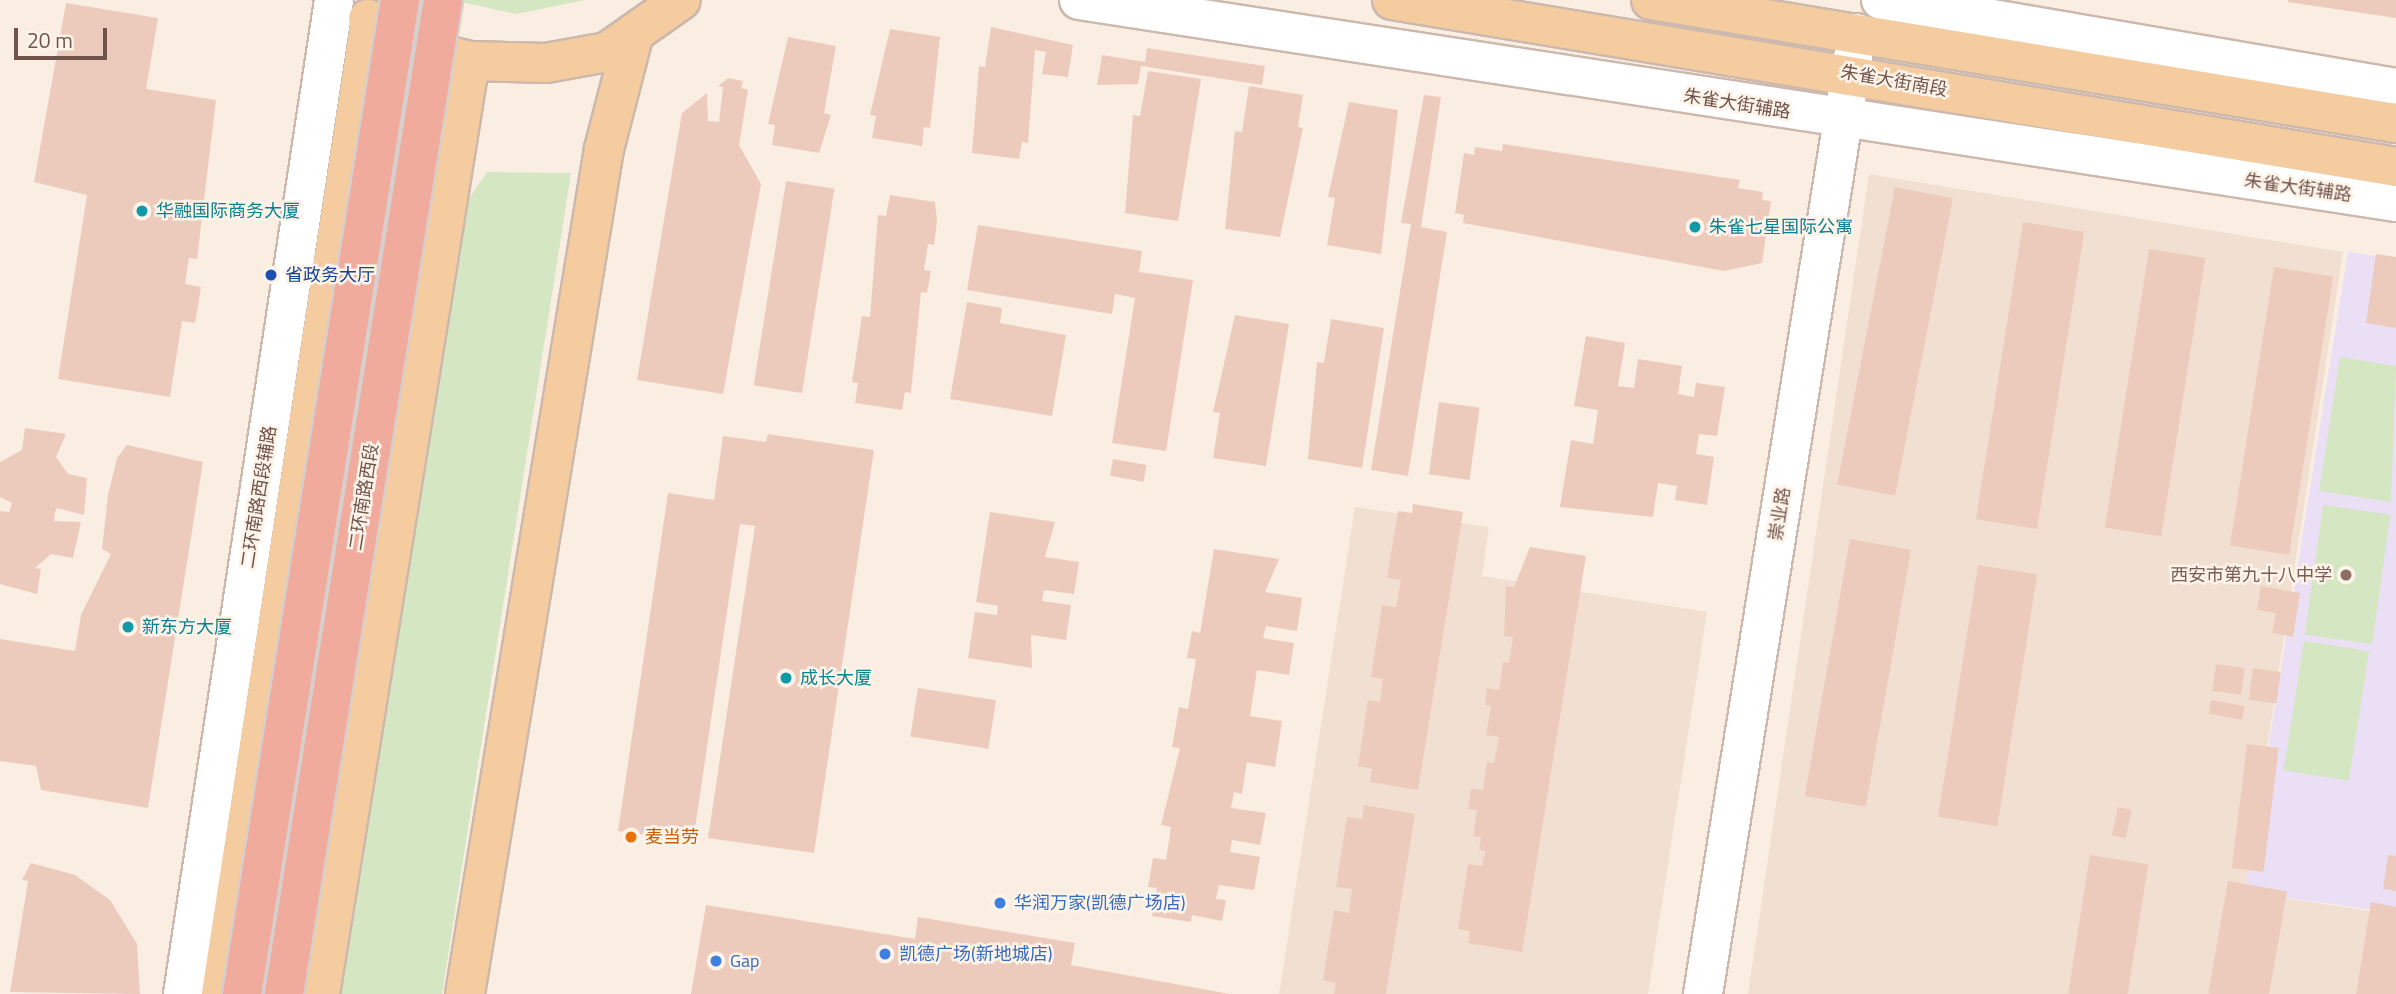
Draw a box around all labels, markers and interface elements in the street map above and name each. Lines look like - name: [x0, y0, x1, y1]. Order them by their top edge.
- scale bar: [18, 14, 110, 58]
- text: 20 m: [27, 24, 73, 56]
- street label: 朱雀大街南段: [1839, 61, 1949, 101]
- street label: 朱雀大街辅路: [1682, 85, 1792, 123]
- street label: 朱雀大街辅路: [2243, 170, 2353, 206]
- place label: 华融国际商务大厦: [156, 200, 300, 222]
- marker: 华融国际商务大厦: [134, 203, 150, 219]
- place label: 朱雀七星国际公寓: [1709, 216, 1853, 238]
- marker: 朱雀七星国际公寓: [1687, 219, 1703, 235]
- place label: 省政务大厅: [285, 264, 375, 286]
- marker: 省政务大厅: [263, 267, 279, 283]
- street label: 二环南路西段辅路: [237, 424, 281, 570]
- street label: 二环南路西段: [345, 442, 383, 552]
- street label: 崇业路: [1765, 486, 1795, 542]
- place label: 西安市第九十八中学: [2170, 564, 2332, 586]
- marker: 西安市第九十八中学: [2338, 567, 2354, 583]
- place label: 新东方大厦: [142, 616, 232, 638]
- marker: 新东方大厦: [120, 619, 136, 635]
- place label: 成长大厦: [800, 667, 872, 689]
- marker: 成长大厦: [778, 670, 794, 686]
- place label: 麦当劳: [645, 826, 699, 848]
- marker: 麦当劳: [623, 829, 639, 845]
- place label: 华润万家(凯德广场店): [1014, 892, 1186, 914]
- marker: 华润万家(凯德广场店): [992, 895, 1008, 911]
- place label: 凯德广场(新地城店): [899, 943, 1053, 965]
- marker: 凯德广场(新地城店): [877, 946, 893, 962]
- place label: Gap: [730, 950, 760, 972]
- marker: Gap: [708, 953, 724, 969]

